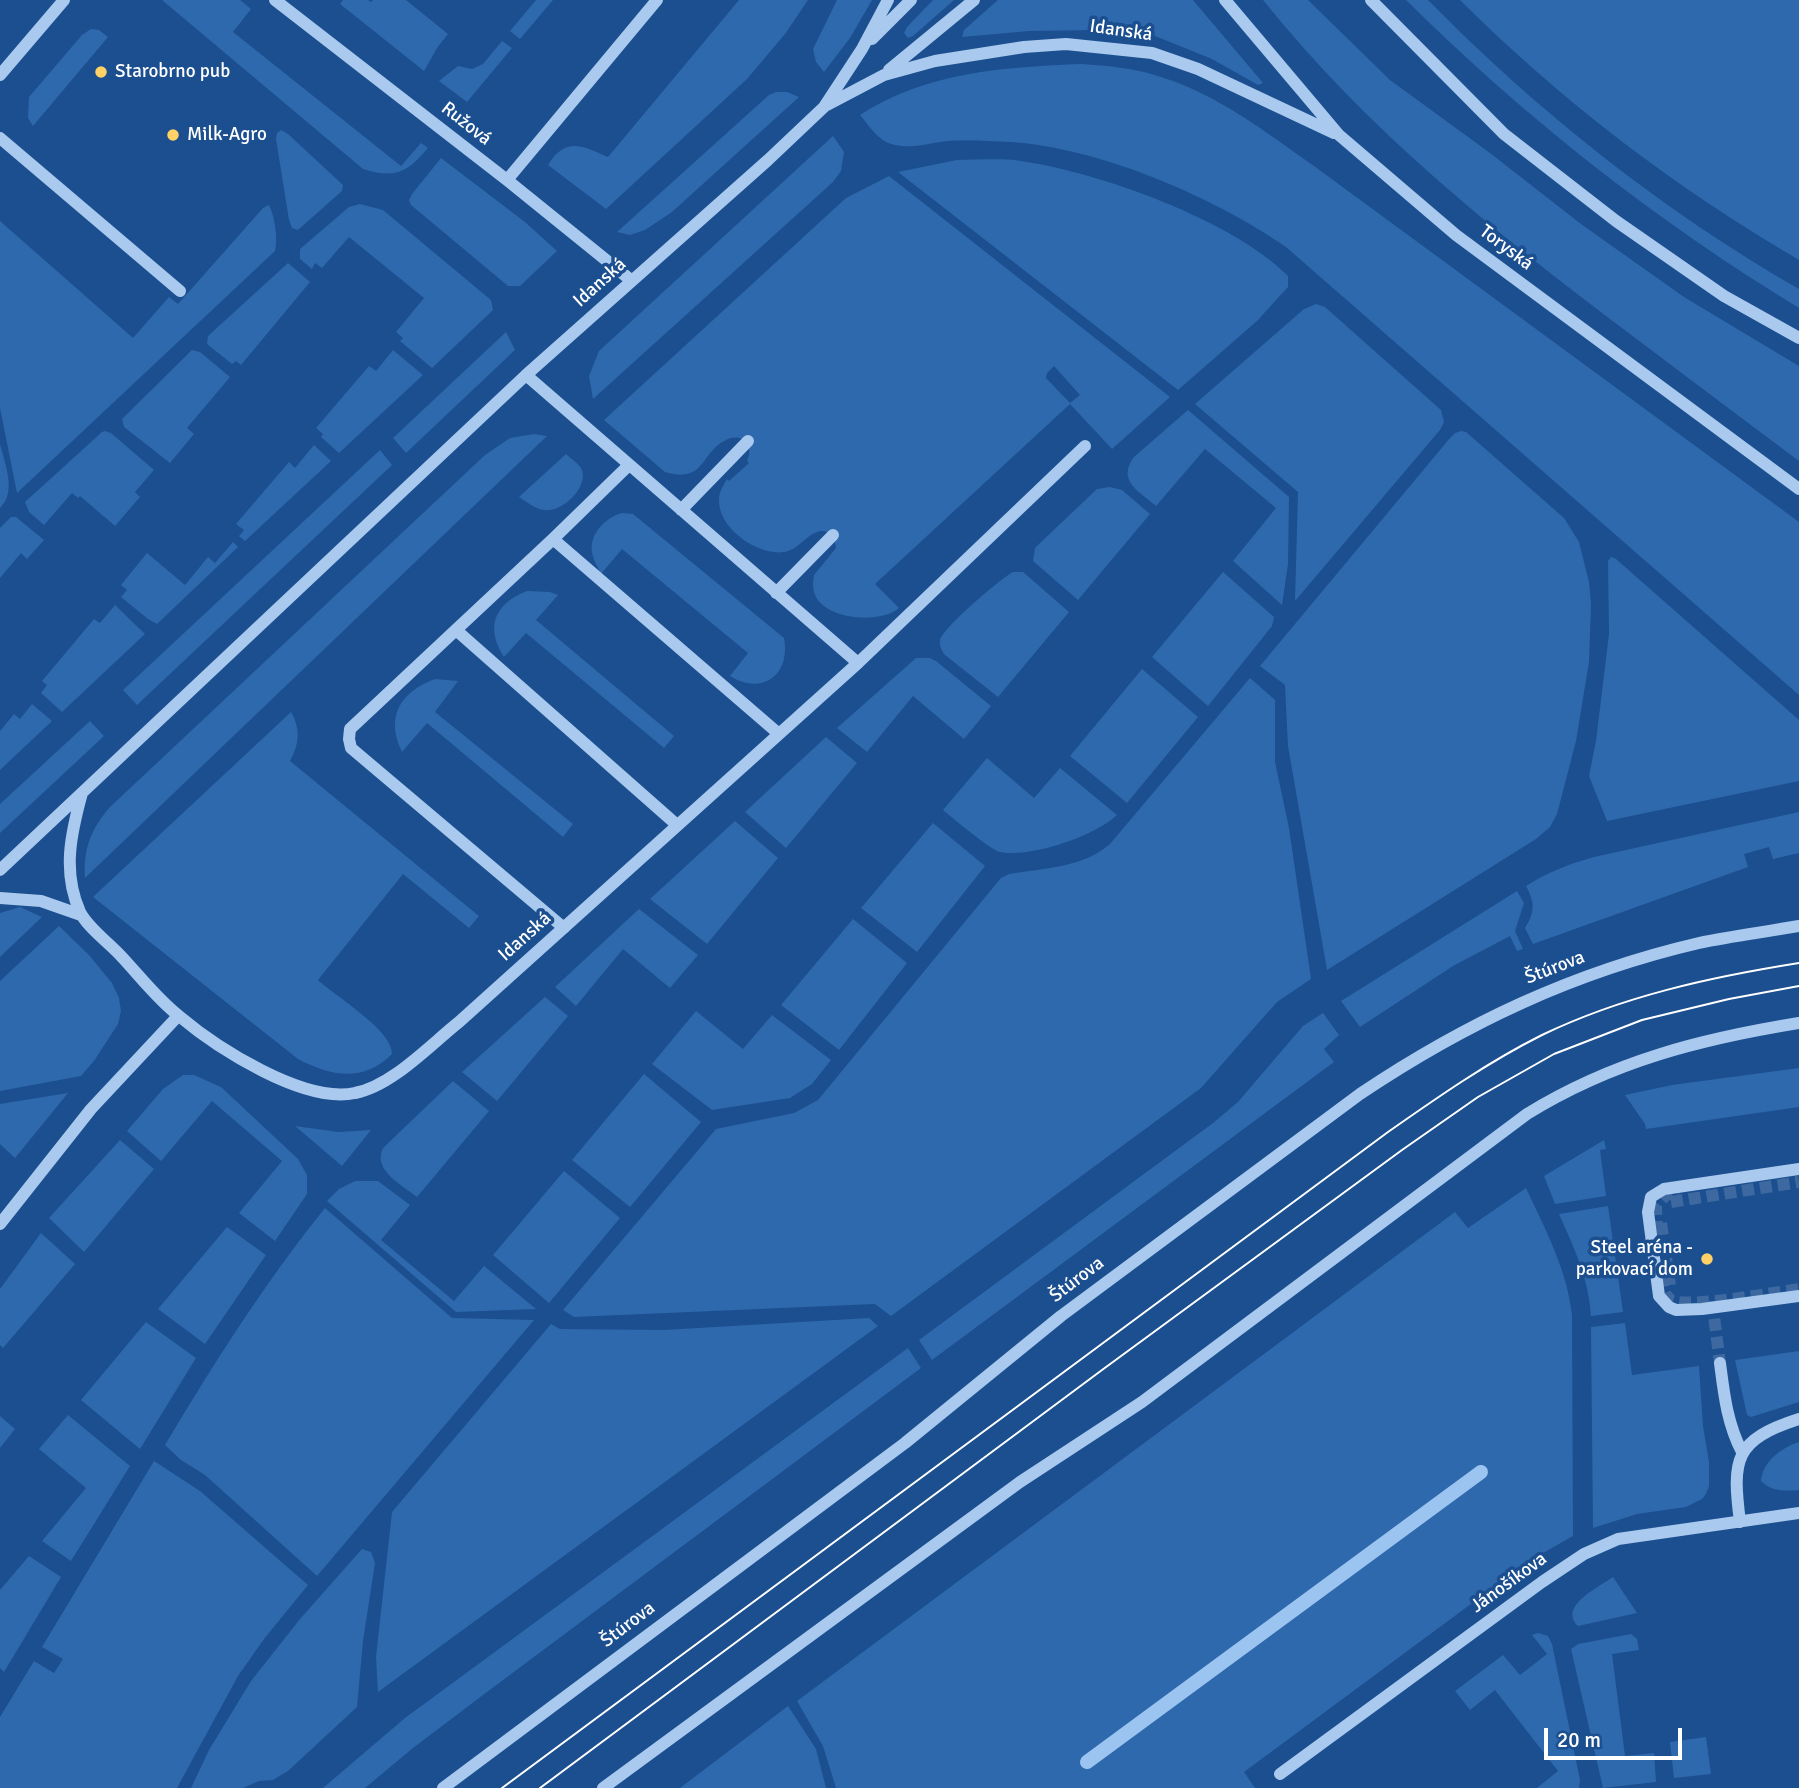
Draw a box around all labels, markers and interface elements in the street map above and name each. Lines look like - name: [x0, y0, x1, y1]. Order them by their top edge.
- street label: Idanská: [1088, 15, 1154, 47]
- place label: Starobrno pub: [115, 61, 230, 83]
- marker: Starobrno pub: [93, 64, 109, 80]
- street label: Ružová: [436, 97, 496, 151]
- place label: Milk-Agro: [187, 124, 267, 146]
- marker: Milk-Agro: [165, 127, 181, 143]
- street label: Toryská: [1475, 220, 1537, 276]
- street label: Idanská: [569, 253, 631, 313]
- street label: Idanská: [494, 907, 556, 967]
- street label: Štúrova: [1522, 946, 1588, 990]
- place label: Steel aréna - parkovací dom: [1576, 1237, 1693, 1281]
- marker: Steel aréna - parkovací dom: [1699, 1251, 1715, 1267]
- street label: Štúrova: [1045, 1252, 1109, 1308]
- street label: Jánošíkova: [1467, 1548, 1551, 1618]
- street label: Štúrova: [596, 1597, 660, 1653]
- scale bar: [1547, 1714, 1685, 1758]
- text: 20 m: [1557, 1727, 1601, 1753]

